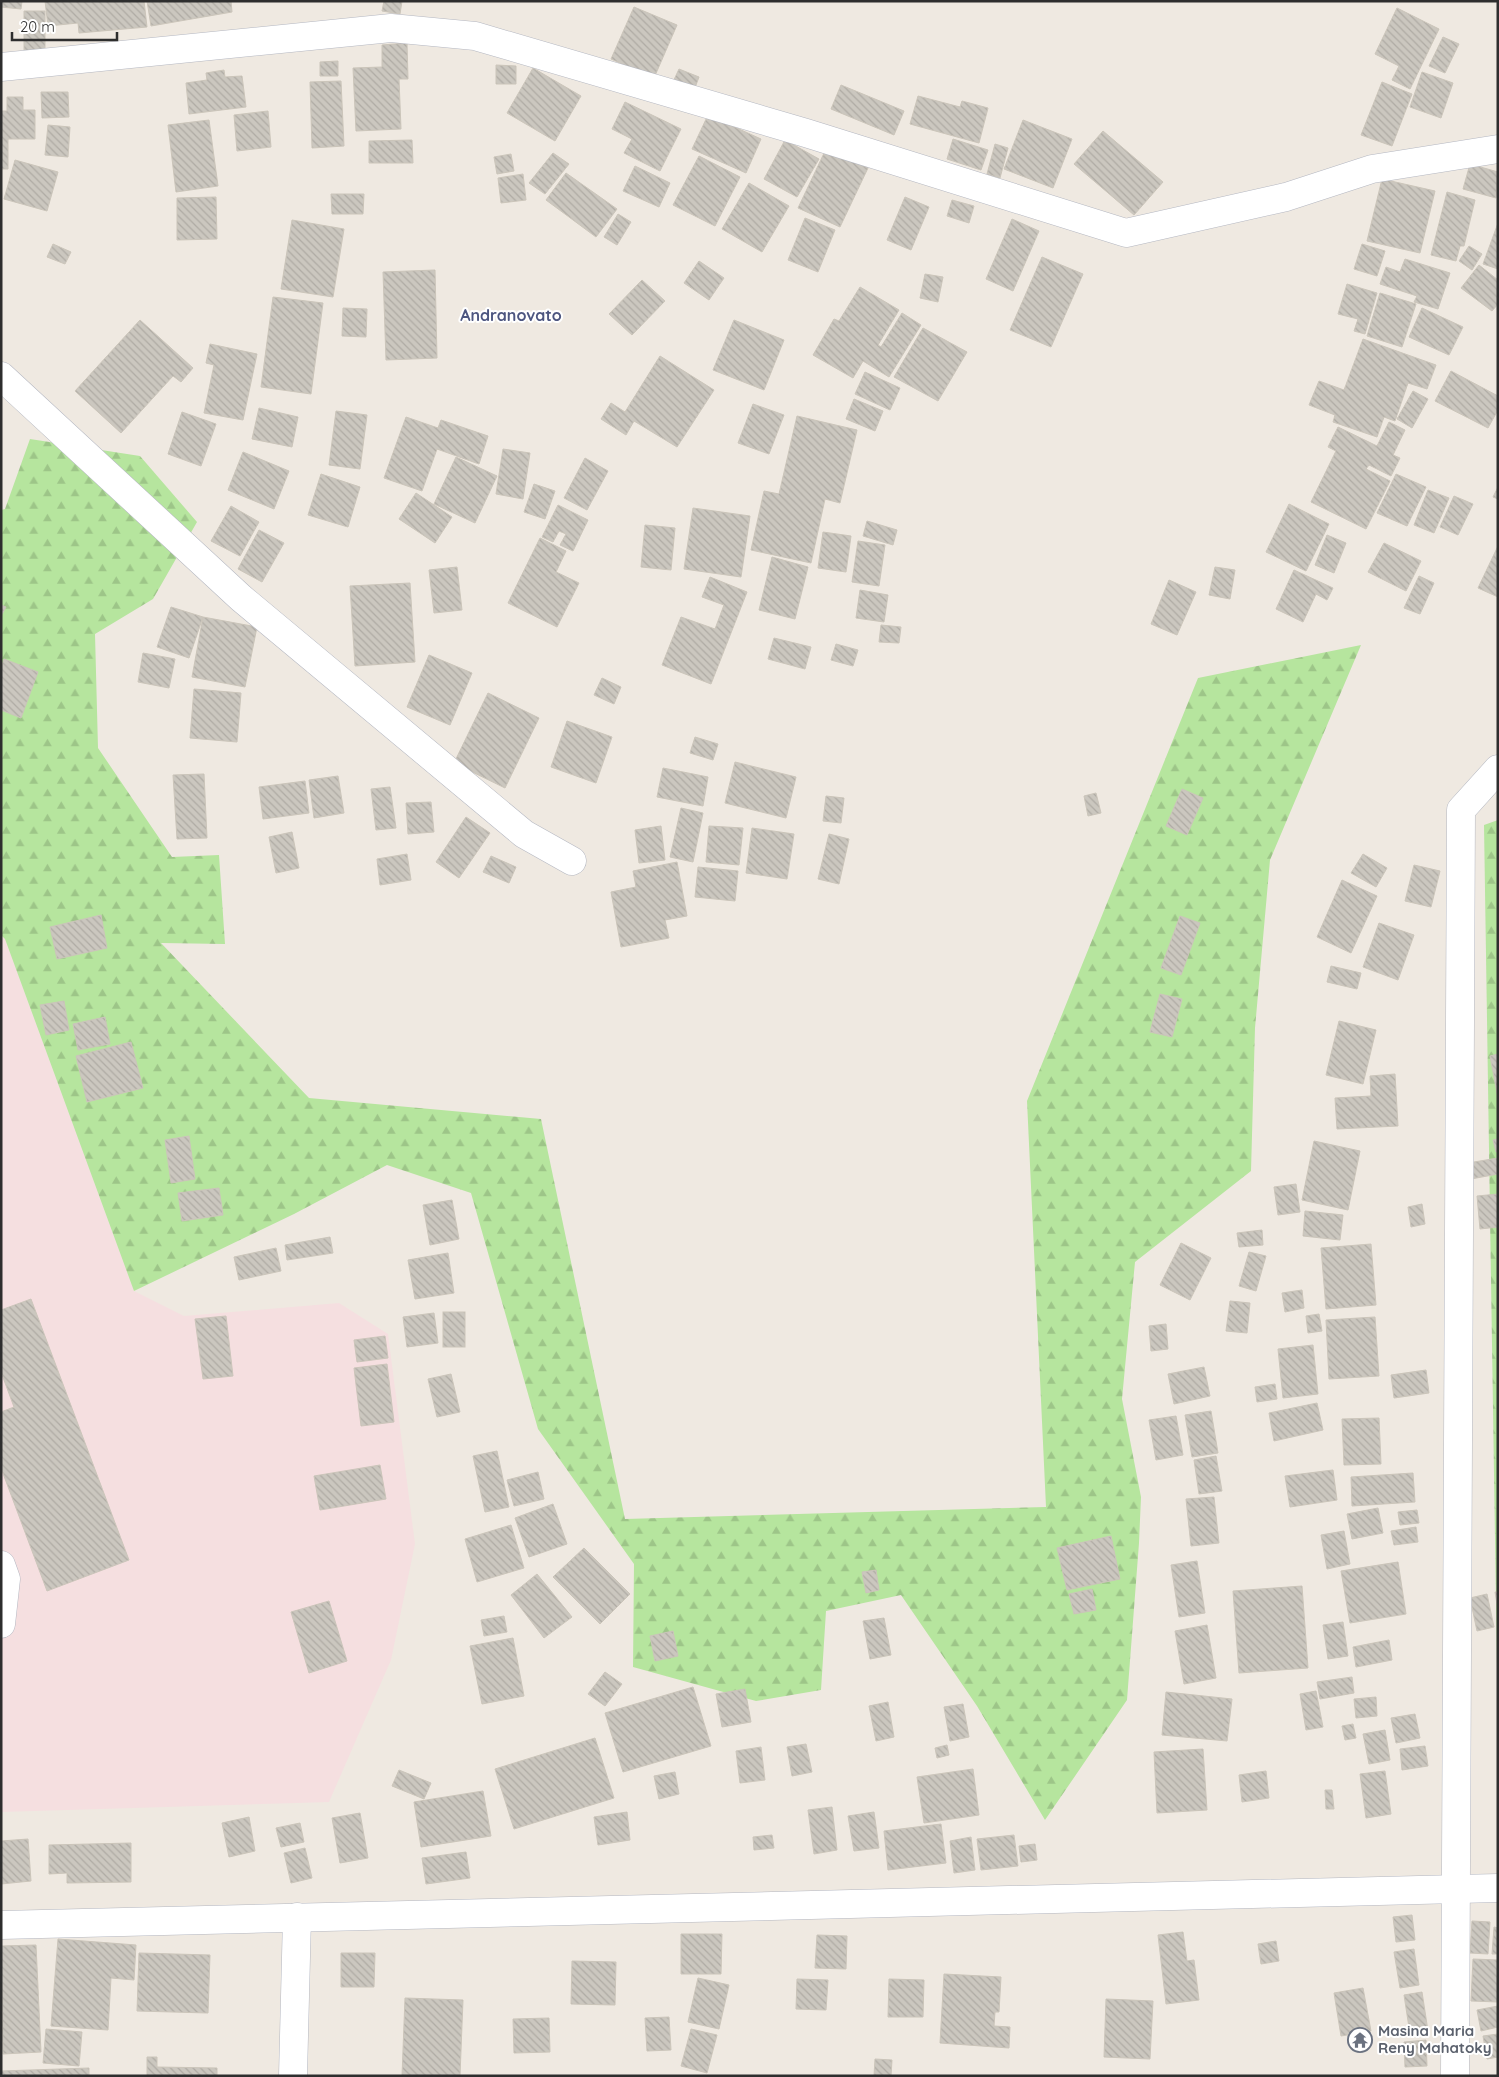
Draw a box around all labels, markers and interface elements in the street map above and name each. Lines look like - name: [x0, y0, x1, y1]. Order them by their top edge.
- scale bar: [12, 10, 118, 42]
- text: 20 m: [20, 17, 55, 36]
- district label: Andranovato: [460, 305, 562, 325]
- place label: Masina Maria Reny Mahatoky: [1378, 2021, 1492, 2057]
- temple icon: Masina Maria Reny Mahatoky: [1347, 2027, 1373, 2053]

